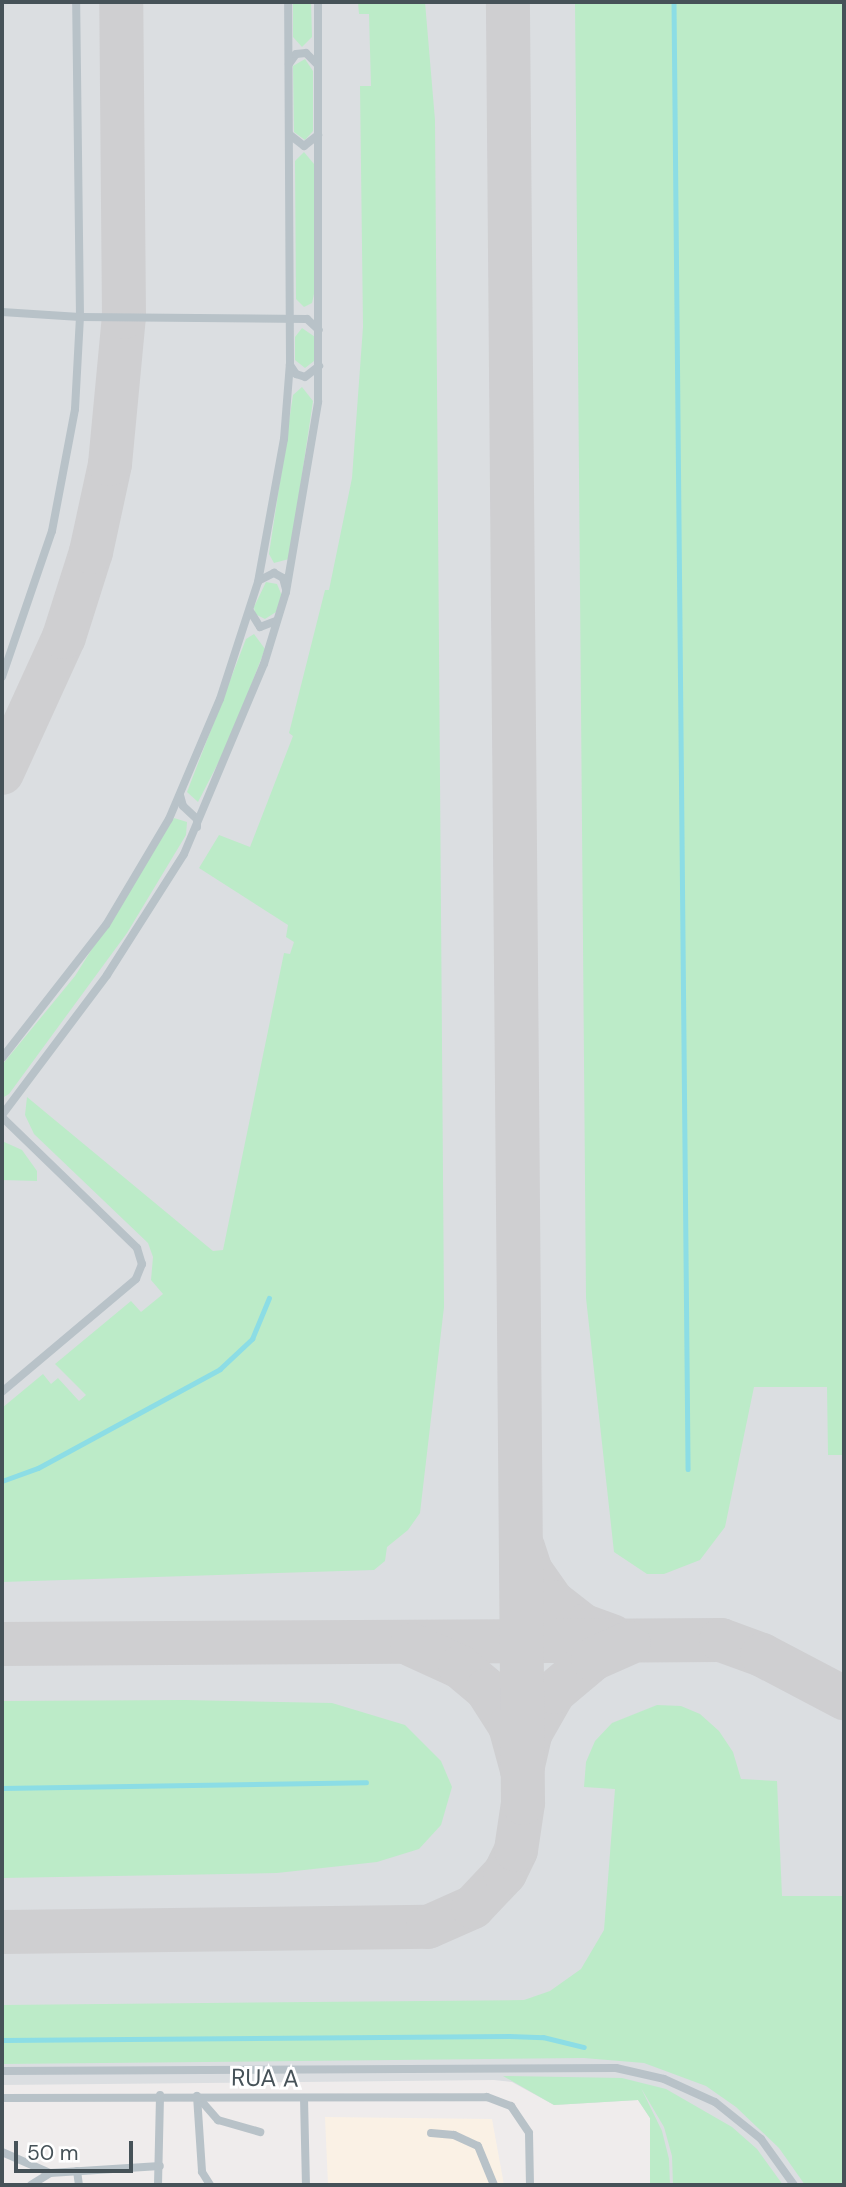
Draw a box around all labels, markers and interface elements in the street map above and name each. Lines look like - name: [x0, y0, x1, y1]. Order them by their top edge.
- street label: RUA A: [231, 2063, 299, 2093]
- scale bar: [18, 2128, 136, 2172]
- text: 50 m: [27, 2139, 78, 2167]

